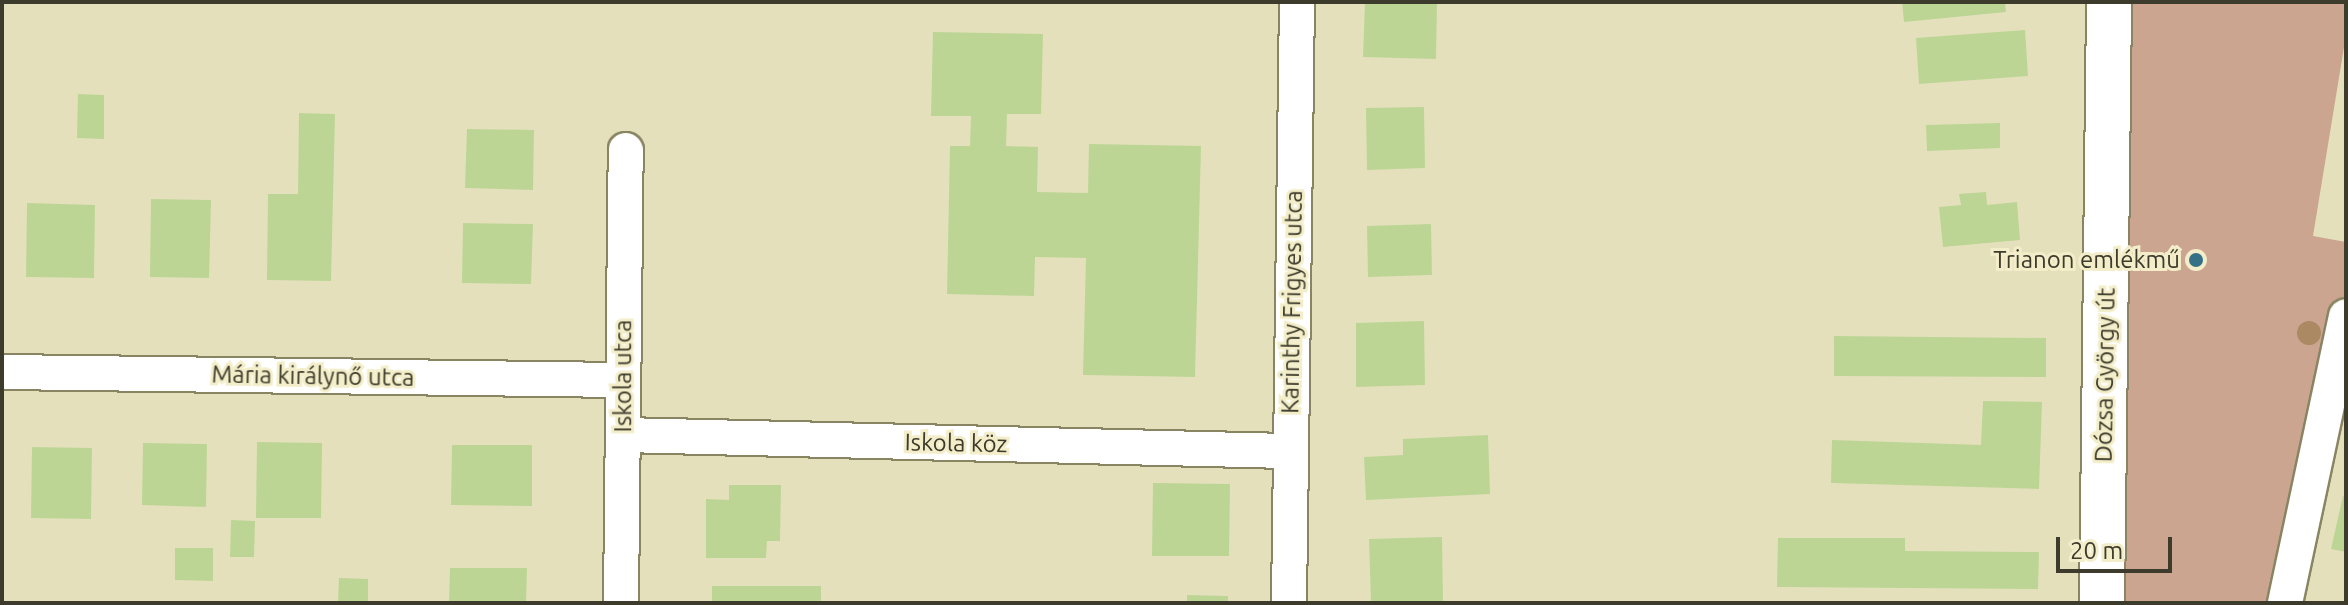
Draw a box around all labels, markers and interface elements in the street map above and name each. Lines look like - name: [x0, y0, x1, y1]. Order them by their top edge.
- street label: Karinthy Frigyes utca: [1276, 190, 1308, 414]
- place label: Trianon emlékmű: [1993, 246, 2180, 274]
- marker: Trianon emlékmű: [2187, 251, 2205, 269]
- street label: Dózsa György út: [2089, 288, 2121, 462]
- street label: Iskola utca: [609, 320, 637, 432]
- street label: Mária királynő utca: [211, 360, 415, 392]
- street label: Iskola köz: [904, 428, 1008, 458]
- scale bar: [2060, 521, 2176, 571]
- text: 20 m: [2070, 537, 2123, 564]

